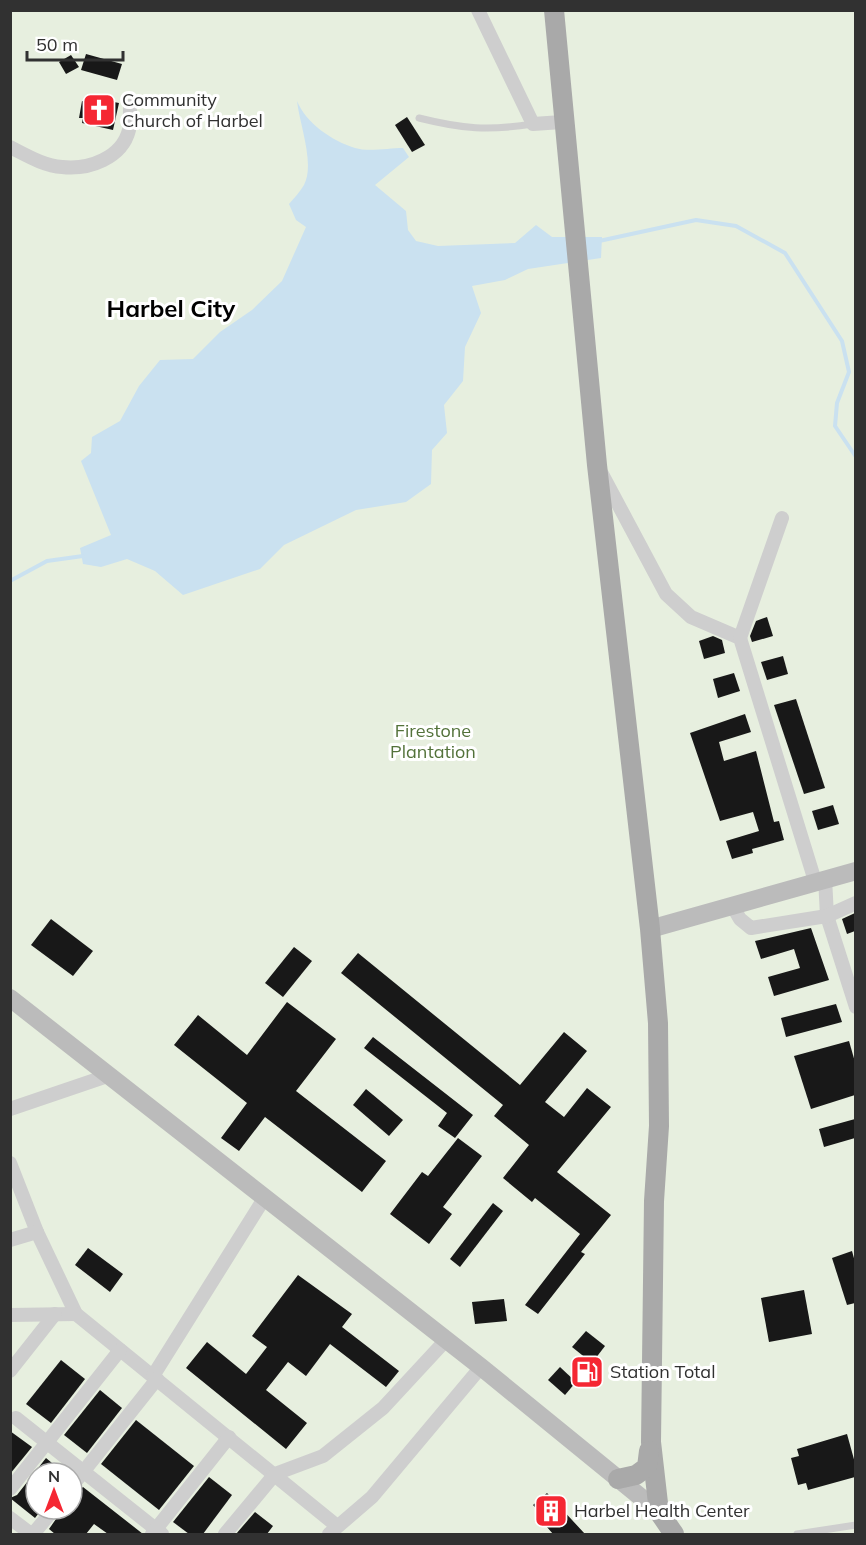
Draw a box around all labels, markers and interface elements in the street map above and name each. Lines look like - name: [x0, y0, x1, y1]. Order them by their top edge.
- scale bar: [27, 24, 123, 62]
- text: 50 m: [36, 33, 78, 56]
- place label: Community Church of Harbel: [122, 88, 263, 132]
- church icon: Community Church of Harbel: [81, 92, 117, 128]
- district label: Harbel City: [107, 293, 236, 323]
- park label: Firestone Plantation: [390, 719, 476, 763]
- fuel station icon: Station Total: [569, 1354, 605, 1390]
- place label: Station Total: [610, 1360, 715, 1383]
- north arrow: [24, 1461, 84, 1521]
- text: N: [48, 1466, 60, 1486]
- building icon: Harbel Health Center: [533, 1493, 569, 1529]
- place label: Harbel Health Center: [574, 1499, 750, 1522]

